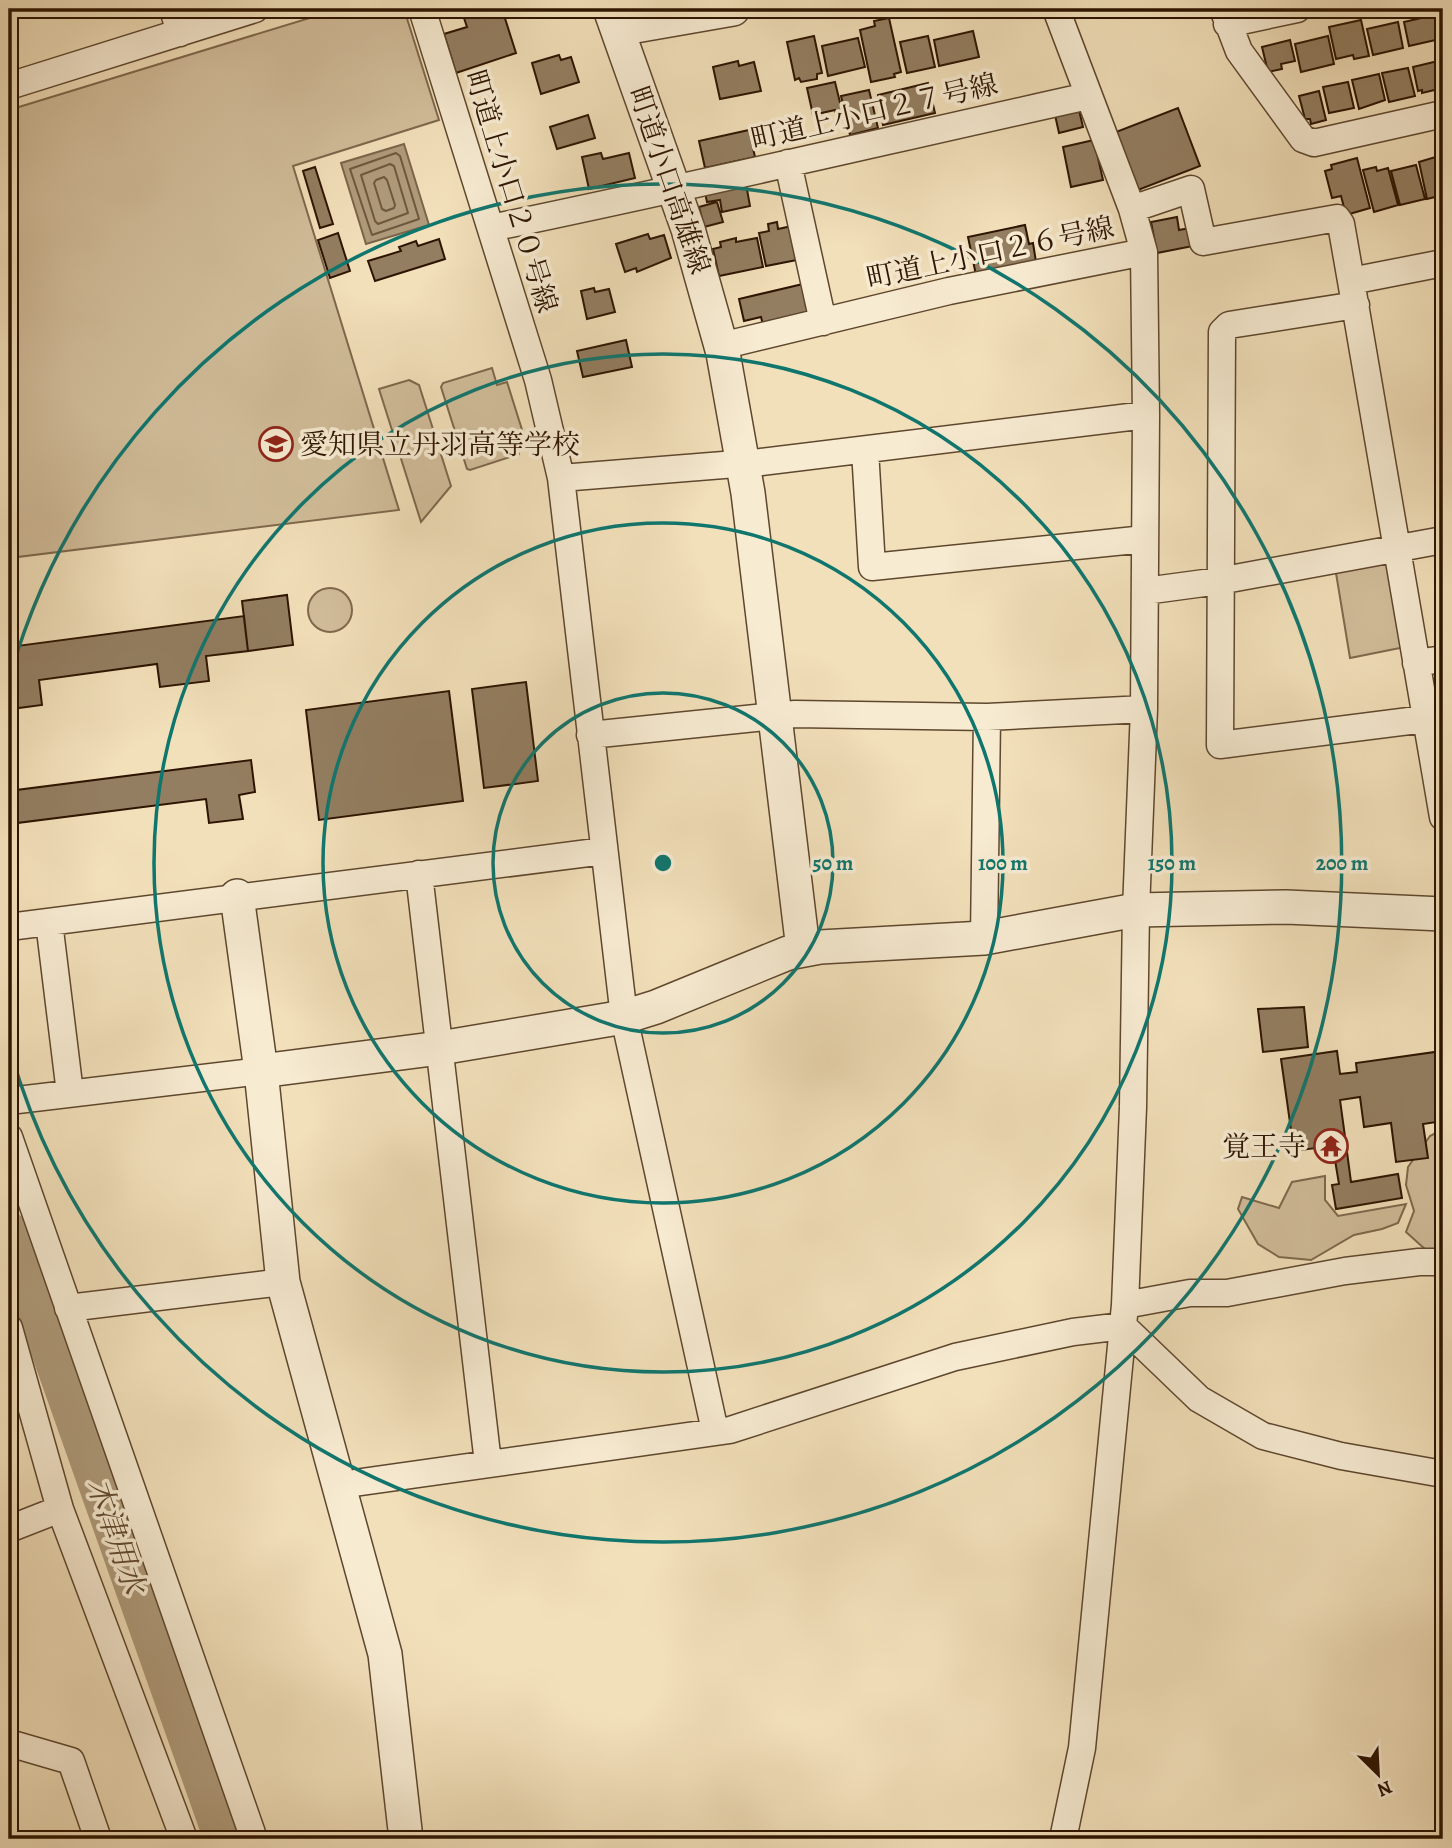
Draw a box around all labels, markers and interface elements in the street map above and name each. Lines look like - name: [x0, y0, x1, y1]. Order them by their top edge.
- street label: 町道上小口２０号線: [456, 65, 566, 317]
- street label: 町道上小口２７号線: [747, 65, 1001, 159]
- street label: 町道小口高雄線: [619, 81, 719, 279]
- street label: 町道上小口２６号線: [863, 208, 1117, 298]
- school or university icon: 愛知県立丹羽高等学校: [257, 425, 295, 463]
- place label: 愛知県立丹羽高等学校: [300, 426, 580, 464]
- text: 50 m: [813, 849, 854, 877]
- text: 100 m: [978, 849, 1028, 877]
- text: 150 m: [1148, 849, 1197, 877]
- text: 200 m: [1316, 849, 1369, 877]
- centre of rings: [651, 851, 675, 875]
- temple icon: 覚王寺: [1312, 1127, 1350, 1165]
- place label: 覚王寺: [1222, 1128, 1306, 1166]
- water label: 木津用水: [78, 1473, 155, 1602]
- north arrow: [1344, 1740, 1414, 1810]
- text: N: [1373, 1774, 1396, 1803]

